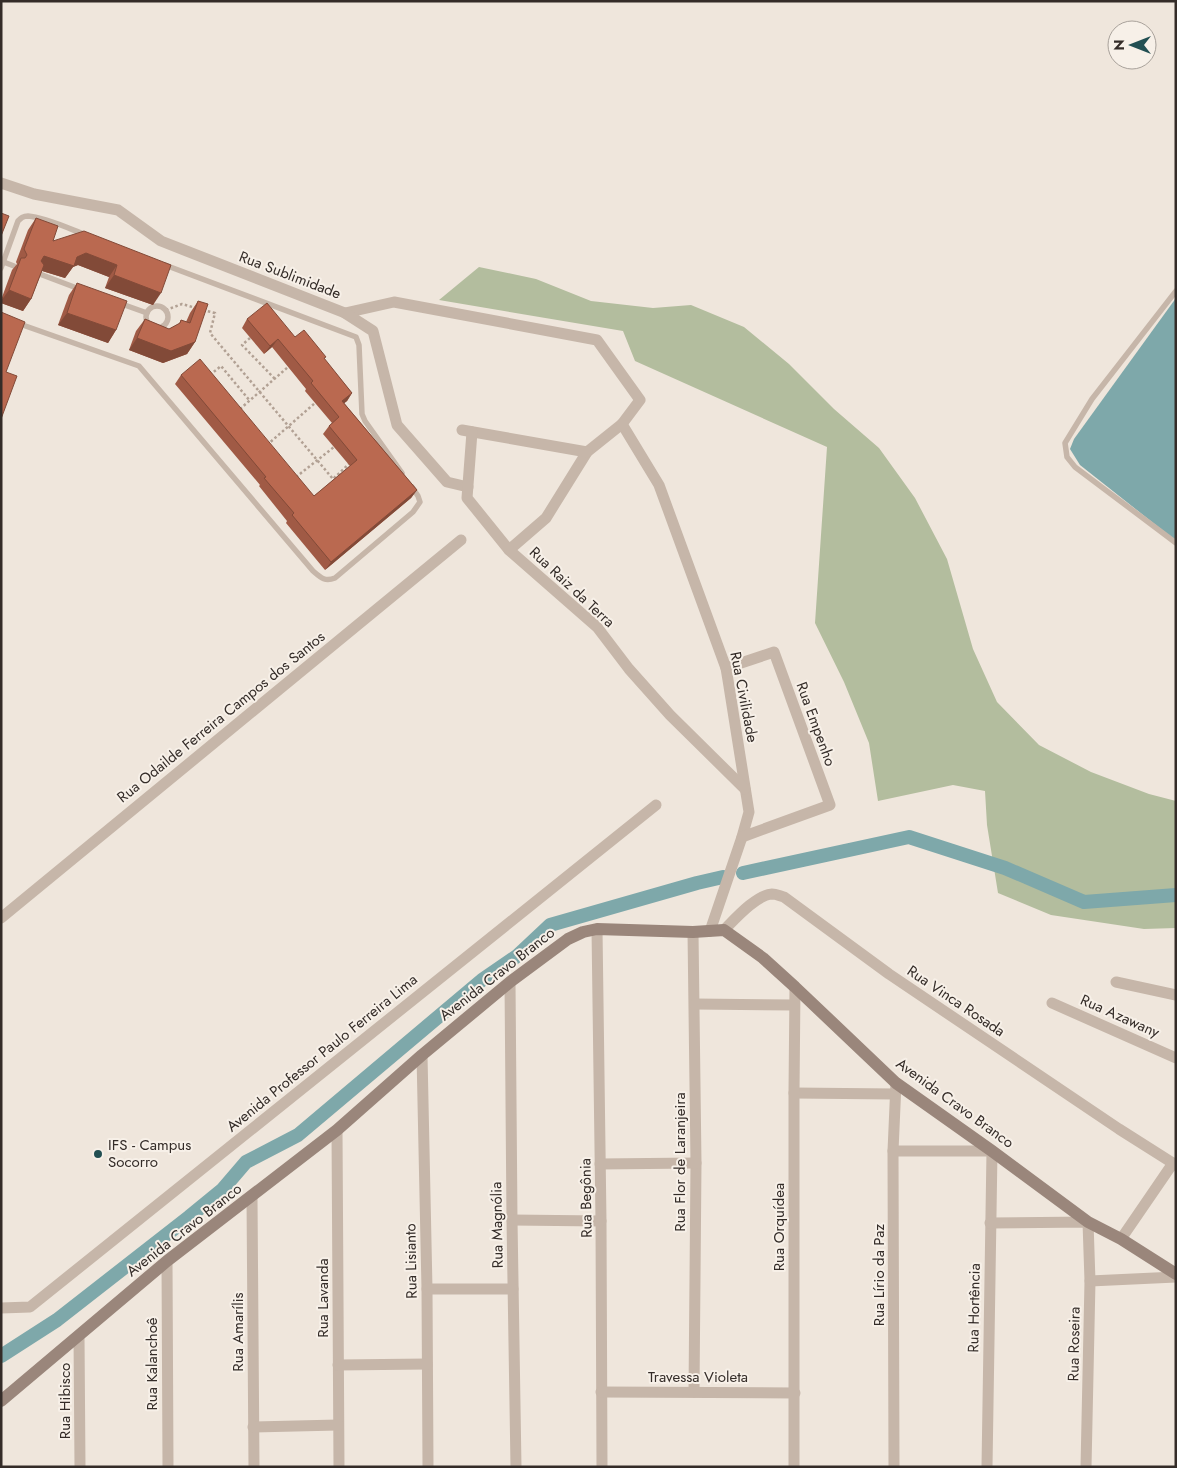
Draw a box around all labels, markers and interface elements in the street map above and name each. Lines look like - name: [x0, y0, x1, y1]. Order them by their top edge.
- north arrow: [1107, 20, 1157, 70]
- text: N: [1109, 39, 1129, 51]
- street label: Rua Sublimidade: [236, 245, 344, 305]
- street label: Rua Raiz da Terra: [524, 541, 620, 633]
- street label: Rua Odailde Ferreira Campos dos Santos: [112, 626, 330, 808]
- street label: Rua Civilidade: [724, 650, 764, 745]
- street label: Rua Empenho: [791, 679, 841, 769]
- street label: Avenida Cravo Branco: [435, 922, 559, 1026]
- street label: Rua Vinca Rosada: [903, 960, 1009, 1042]
- street label: Avenida Professor Paulo Ferreira Lima: [222, 969, 422, 1137]
- street label: Rua Azawany: [1077, 989, 1163, 1043]
- street label: Avenida Cravo Branco: [892, 1053, 1018, 1153]
- street label: Rua Flor de Laranjeira: [669, 1092, 691, 1232]
- place label: IFS - Campus Socorro: [108, 1134, 191, 1173]
- marker: IFS - Campus Socorro: [92, 1148, 104, 1160]
- street label: Rua Begônia: [574, 1158, 598, 1238]
- street label: Avenida Cravo Branco: [122, 1178, 246, 1282]
- street label: Rua Magnólia: [485, 1182, 509, 1268]
- street label: Rua Orquídea: [768, 1183, 790, 1271]
- street label: Rua Lisianto: [399, 1223, 423, 1299]
- street label: Rua Lírio da Paz: [868, 1224, 890, 1326]
- street label: Rua Lavanda: [312, 1258, 334, 1338]
- street label: Rua Hortência: [962, 1263, 986, 1353]
- street label: Rua Amarílis: [227, 1292, 249, 1372]
- street label: Rua Roseira: [1062, 1307, 1086, 1381]
- street label: Rua Kalanchoê: [141, 1317, 163, 1411]
- street label: Rua Hibisco: [54, 1363, 76, 1439]
- street label: Travessa Violeta: [648, 1366, 748, 1388]

